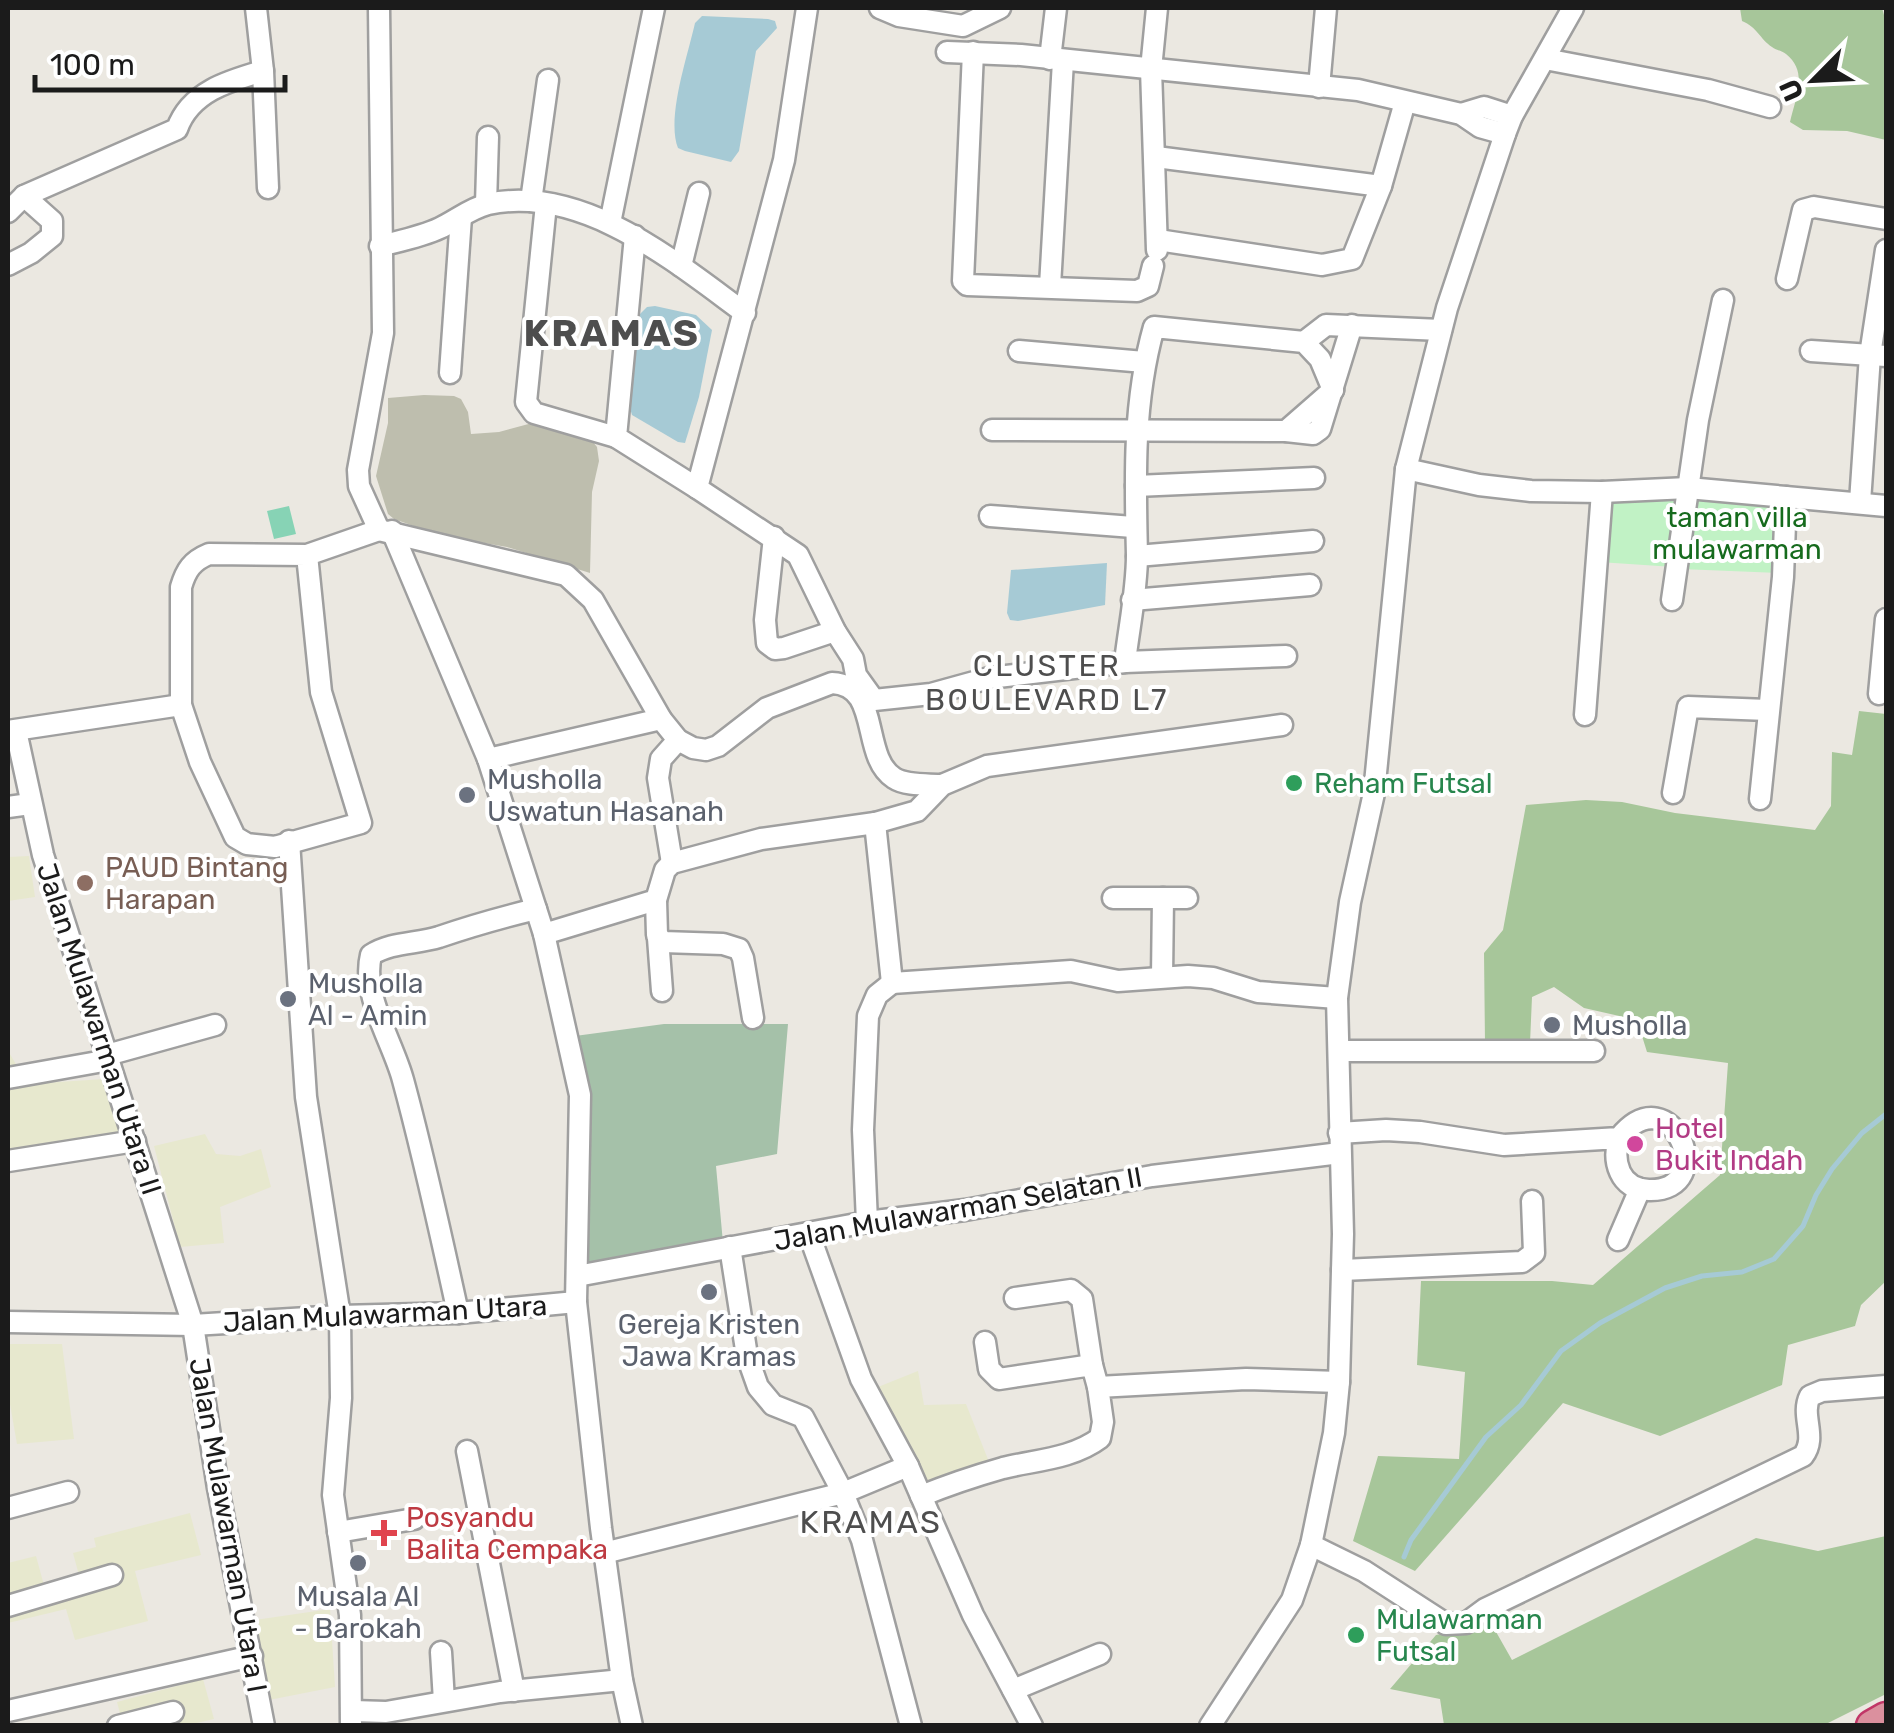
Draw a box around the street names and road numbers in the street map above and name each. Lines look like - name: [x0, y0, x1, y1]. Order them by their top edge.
- street label: Jalan Mulawarman Utara II: [30, 859, 168, 1199]
- street label: Jalan Mulawarman Selatan II: [771, 1160, 1145, 1258]
- street label: Jalan Mulawarman Utara: [222, 1289, 548, 1339]
- street label: Jalan Mulawarman Utara I: [182, 1355, 274, 1695]

